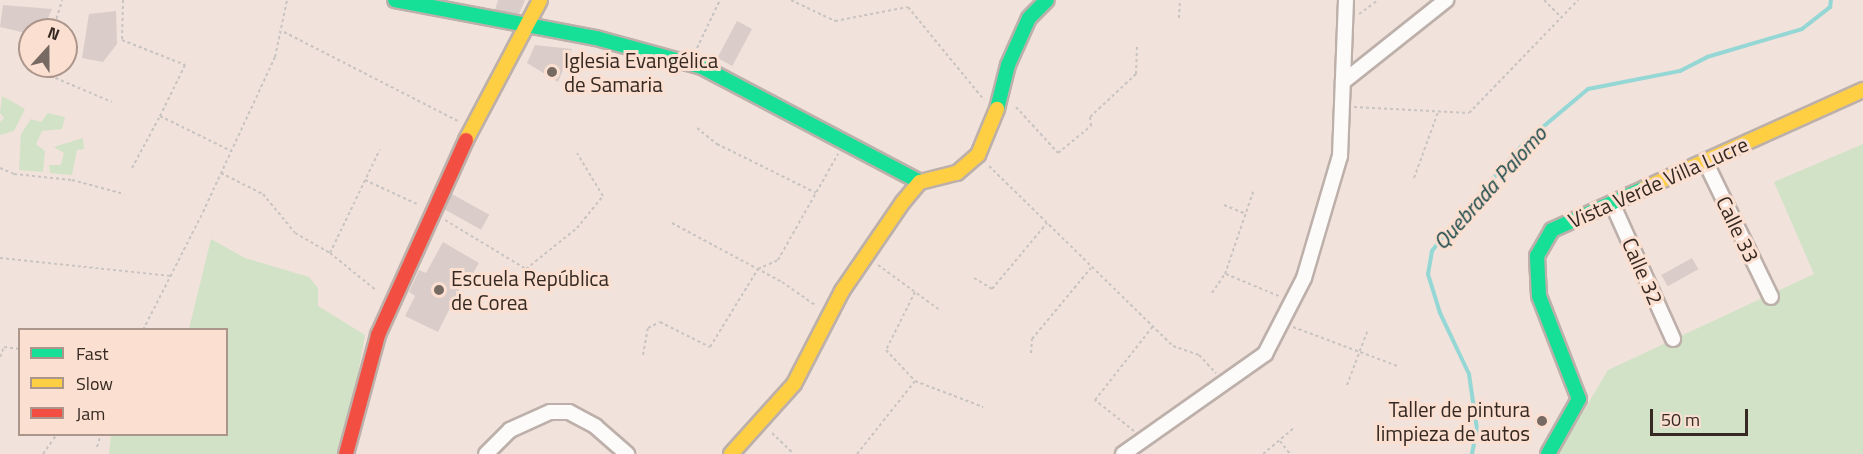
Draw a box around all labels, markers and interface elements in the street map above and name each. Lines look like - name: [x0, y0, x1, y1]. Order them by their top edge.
- north arrow: [18, 18, 78, 78]
- text: N: [44, 20, 63, 46]
- place label: Iglesia Evangélica de Samaria: [564, 47, 718, 97]
- marker: Iglesia Evangélica de Samaria: [545, 65, 559, 79]
- water label: Quebrada Palomo: [1428, 121, 1552, 255]
- street label: Vista Verde Villa Lucre: [1564, 131, 1752, 233]
- street label: Calle 33: [1711, 192, 1765, 266]
- street label: Calle 32: [1617, 234, 1669, 308]
- place label: Escuela República de Corea: [451, 265, 609, 315]
- marker: Escuela República de Corea: [432, 283, 446, 297]
- legend: [18, 328, 228, 436]
- text: Fast: [76, 340, 109, 367]
- text: Slow: [76, 370, 113, 397]
- place label: Taller de pintura limpieza de autos: [1376, 396, 1530, 446]
- scale bar: [1653, 397, 1750, 435]
- text: Jam: [76, 400, 105, 427]
- text: 50 m: [1661, 406, 1700, 433]
- marker: Taller de pintura limpieza de autos: [1535, 414, 1549, 428]

